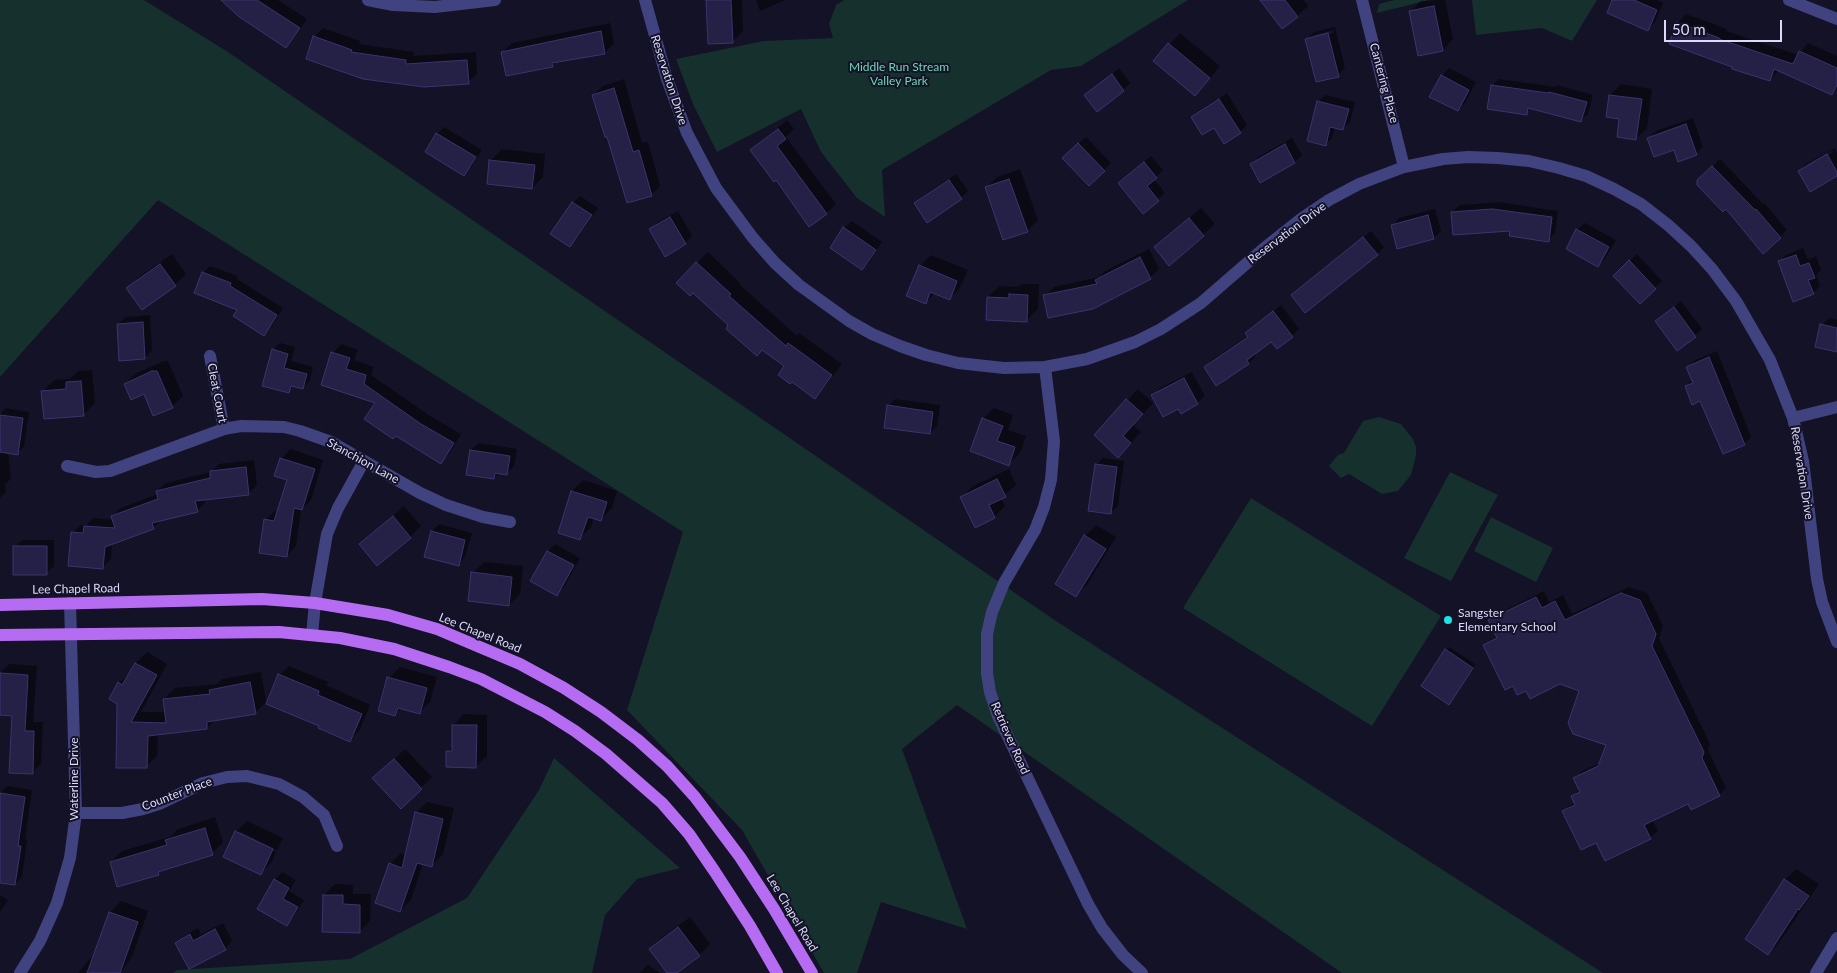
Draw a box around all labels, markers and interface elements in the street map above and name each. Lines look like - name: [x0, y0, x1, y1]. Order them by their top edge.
- scale bar: [1667, 10, 1784, 42]
- text: 50 m: [1672, 20, 1706, 38]
- street label: Reservation Drive: [648, 33, 690, 127]
- street label: Cantering Place: [1366, 41, 1402, 125]
- park label: Middle Run Stream Valley Park: [849, 60, 949, 88]
- street label: Reservation Drive: [1245, 199, 1329, 267]
- street label: Cleat Court: [204, 362, 230, 424]
- street label: Reservation Drive: [1788, 426, 1816, 520]
- street label: Stanchion Lane: [324, 435, 402, 487]
- street label: Lee Chapel Road: [32, 581, 120, 597]
- place label: Sangster Elementary School: [1458, 606, 1556, 634]
- street label: Lee Chapel Road: [437, 610, 523, 656]
- marker: Sangster Elementary School: [1442, 614, 1454, 626]
- street label: Retriever Road: [988, 700, 1032, 776]
- street label: Waterline Drive: [67, 737, 81, 821]
- street label: Counter Place: [140, 774, 214, 814]
- street label: Lee Chapel Road: [763, 872, 821, 954]

